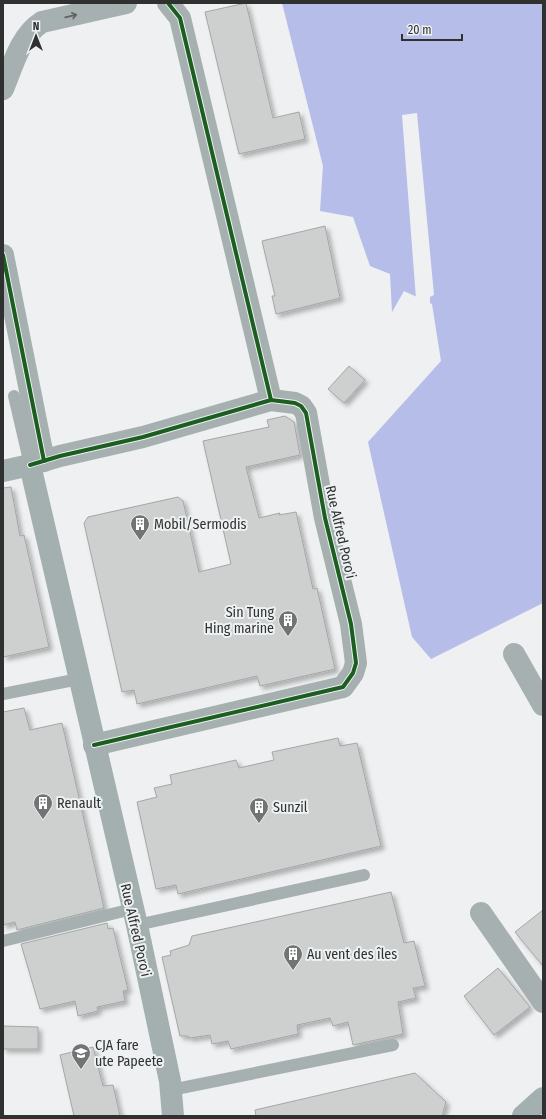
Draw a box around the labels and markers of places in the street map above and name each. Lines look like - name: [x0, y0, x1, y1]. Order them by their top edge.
- building icon: Mobil/Sermodis: [129, 513, 151, 541]
- place label: Mobil/Sermodis: [154, 516, 246, 533]
- place label: Sin Tung Hing marine: [204, 604, 274, 637]
- building icon: Sin Tung Hing marine: [277, 609, 299, 637]
- building icon: Renault: [32, 792, 54, 820]
- place label: Renault: [57, 795, 102, 812]
- building icon: Sunzil: [248, 796, 270, 824]
- place label: Sunzil: [273, 799, 308, 816]
- building icon: Au vent des îles: [282, 943, 304, 971]
- place label: Au vent des îles: [307, 946, 397, 963]
- place label: CJA fare ute Papeete: [95, 1037, 163, 1070]
- school or university icon: CJA fare ute Papeete: [70, 1042, 92, 1070]

